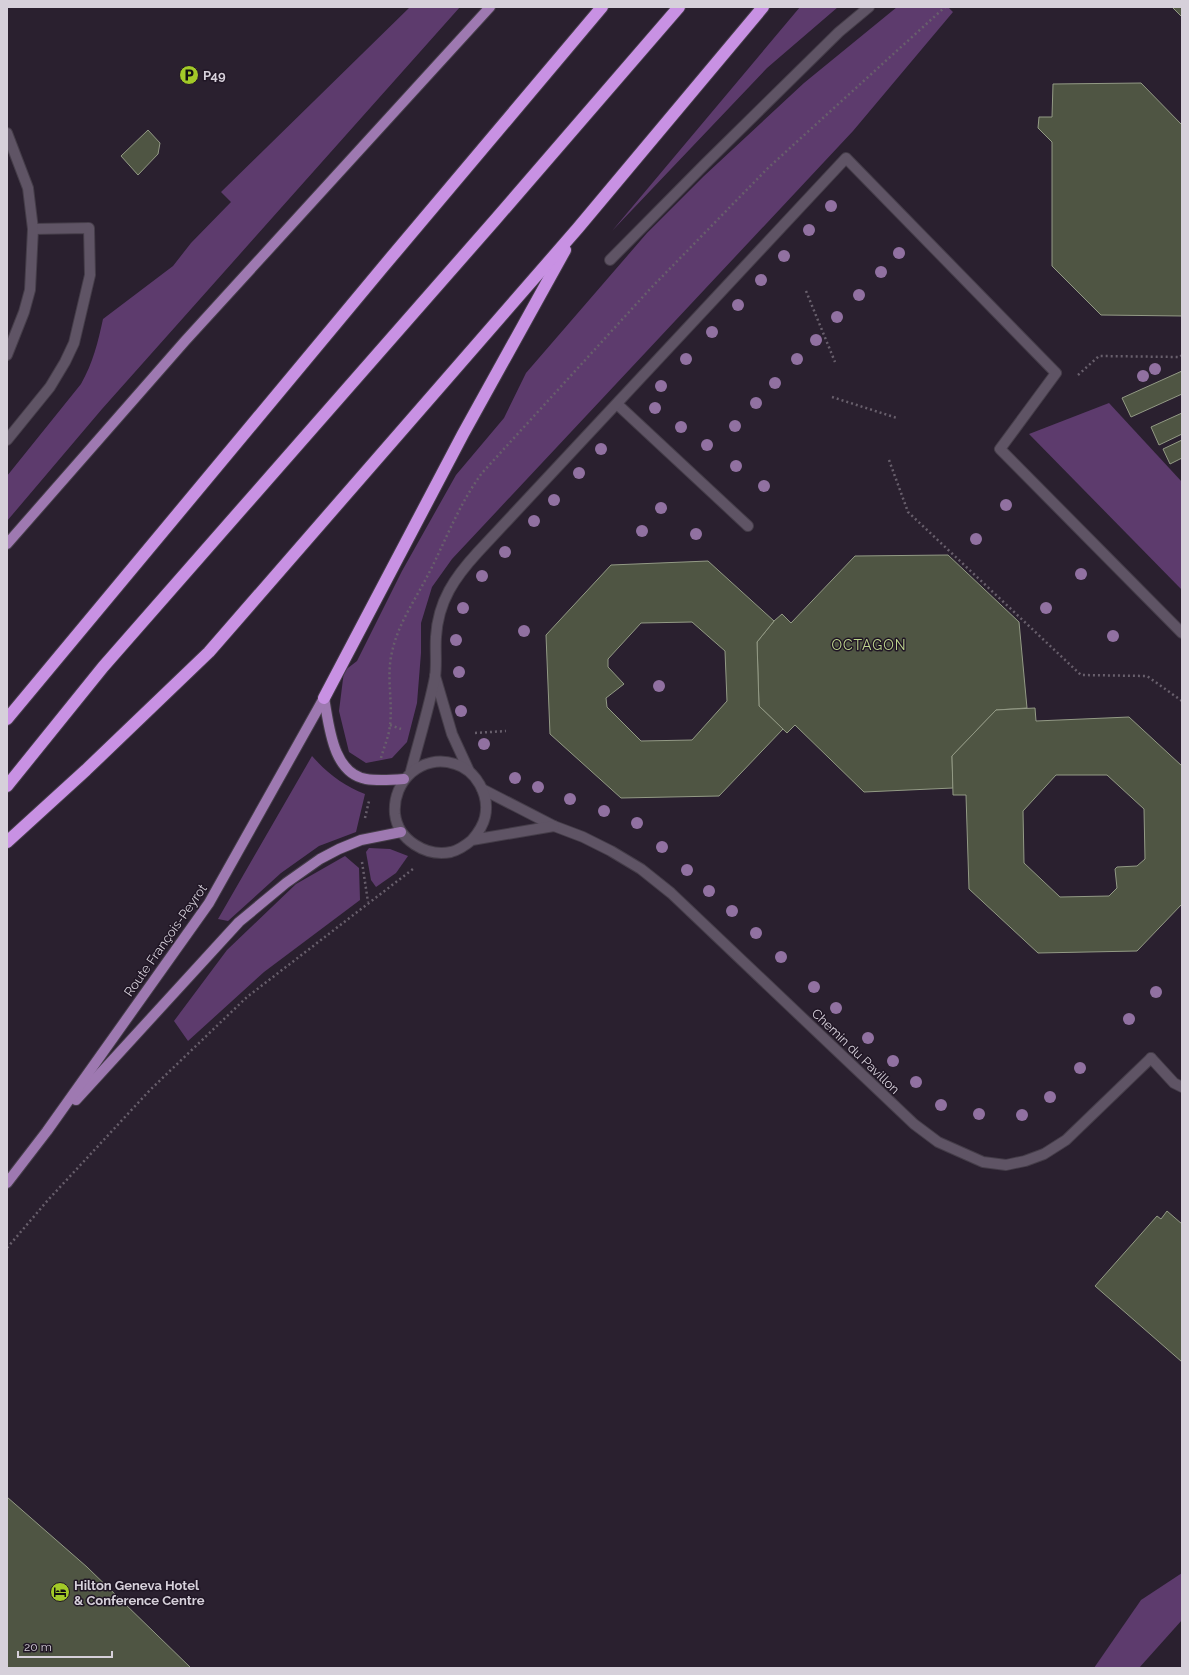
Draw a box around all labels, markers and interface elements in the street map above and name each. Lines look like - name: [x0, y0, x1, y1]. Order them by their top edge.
- parking icon: P49: [178, 64, 200, 86]
- place label: P49: [203, 68, 226, 83]
- district label: OCTAGON: [831, 637, 907, 653]
- street label: Route François-Peyrot: [121, 881, 210, 999]
- street label: Chemin du Pavillon: [809, 1006, 903, 1097]
- place label: Hilton Geneva Hotel & Conference Centre: [74, 1578, 205, 1608]
- hotel icon: Hilton Geneva Hotel & Conference Centre: [49, 1581, 71, 1603]
- scale bar: [18, 1633, 112, 1659]
- text: 20 m: [24, 1640, 52, 1654]

